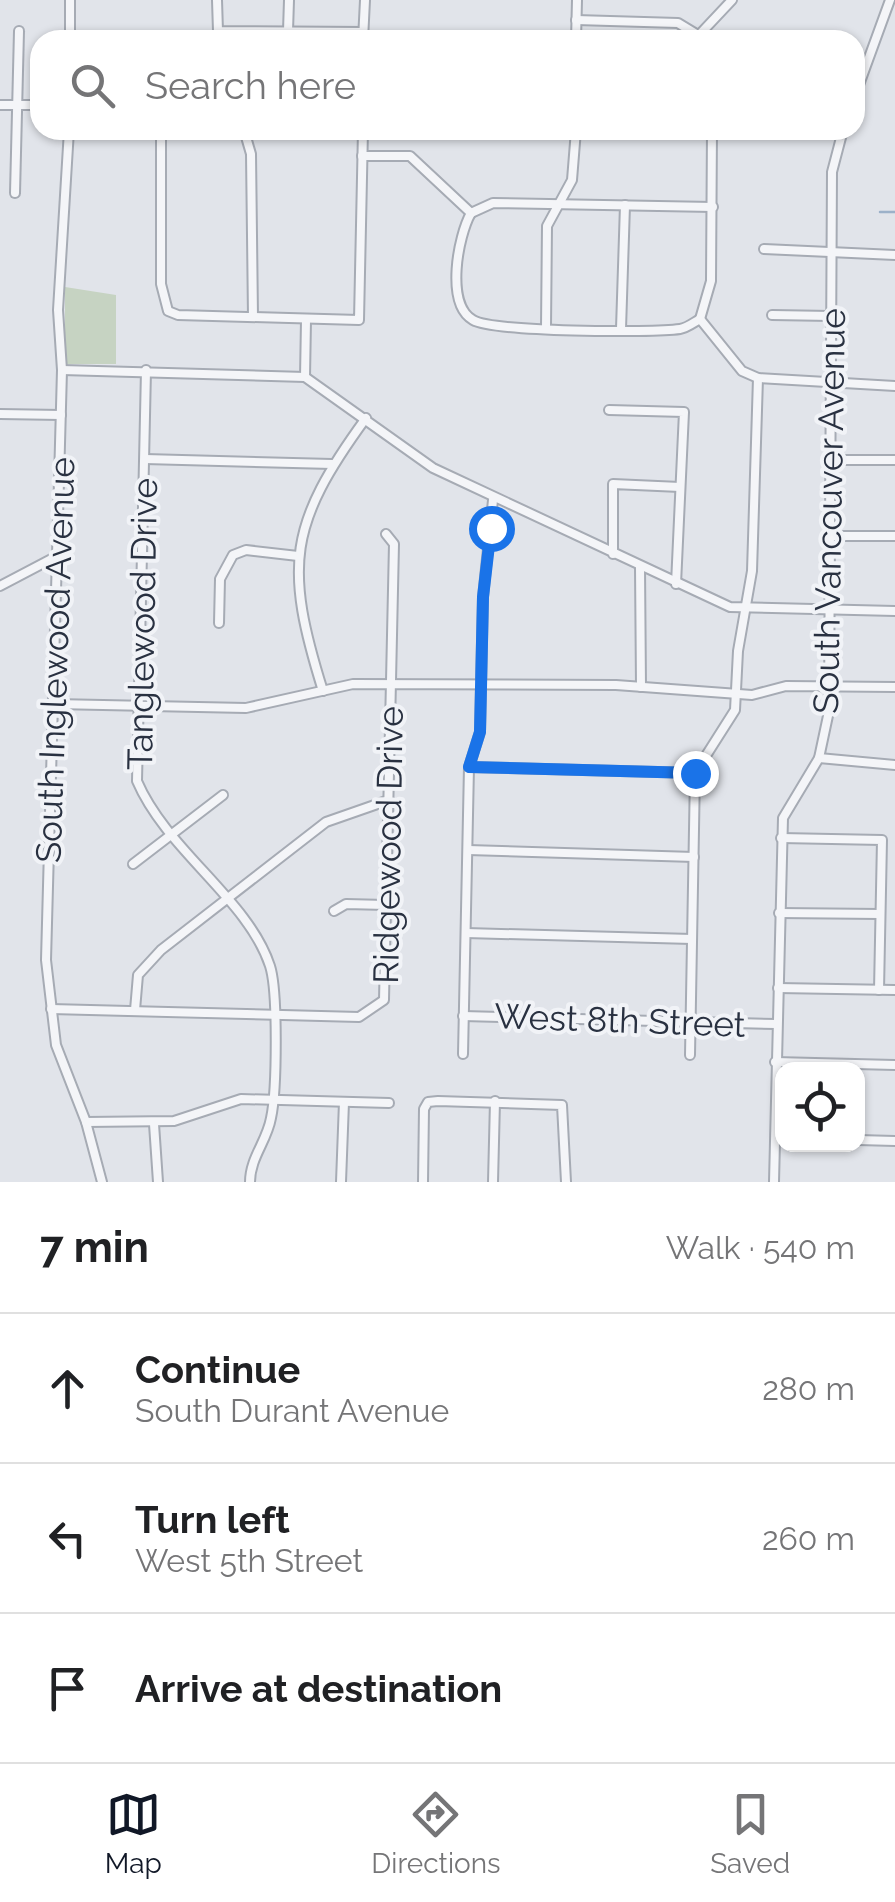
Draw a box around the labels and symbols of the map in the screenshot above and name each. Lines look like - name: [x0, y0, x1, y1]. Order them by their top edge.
- street label: South Vancouver Avenue: [805, 308, 853, 714]
- street label: South Inglewood Avenue: [27, 456, 83, 864]
- street label: Tanglewood Drive: [119, 478, 165, 770]
- route start: [469, 506, 515, 552]
- street label: Ridgewood Drive: [365, 706, 411, 984]
- route end: [673, 751, 719, 797]
- street label: West 8th Street: [494, 995, 747, 1045]

